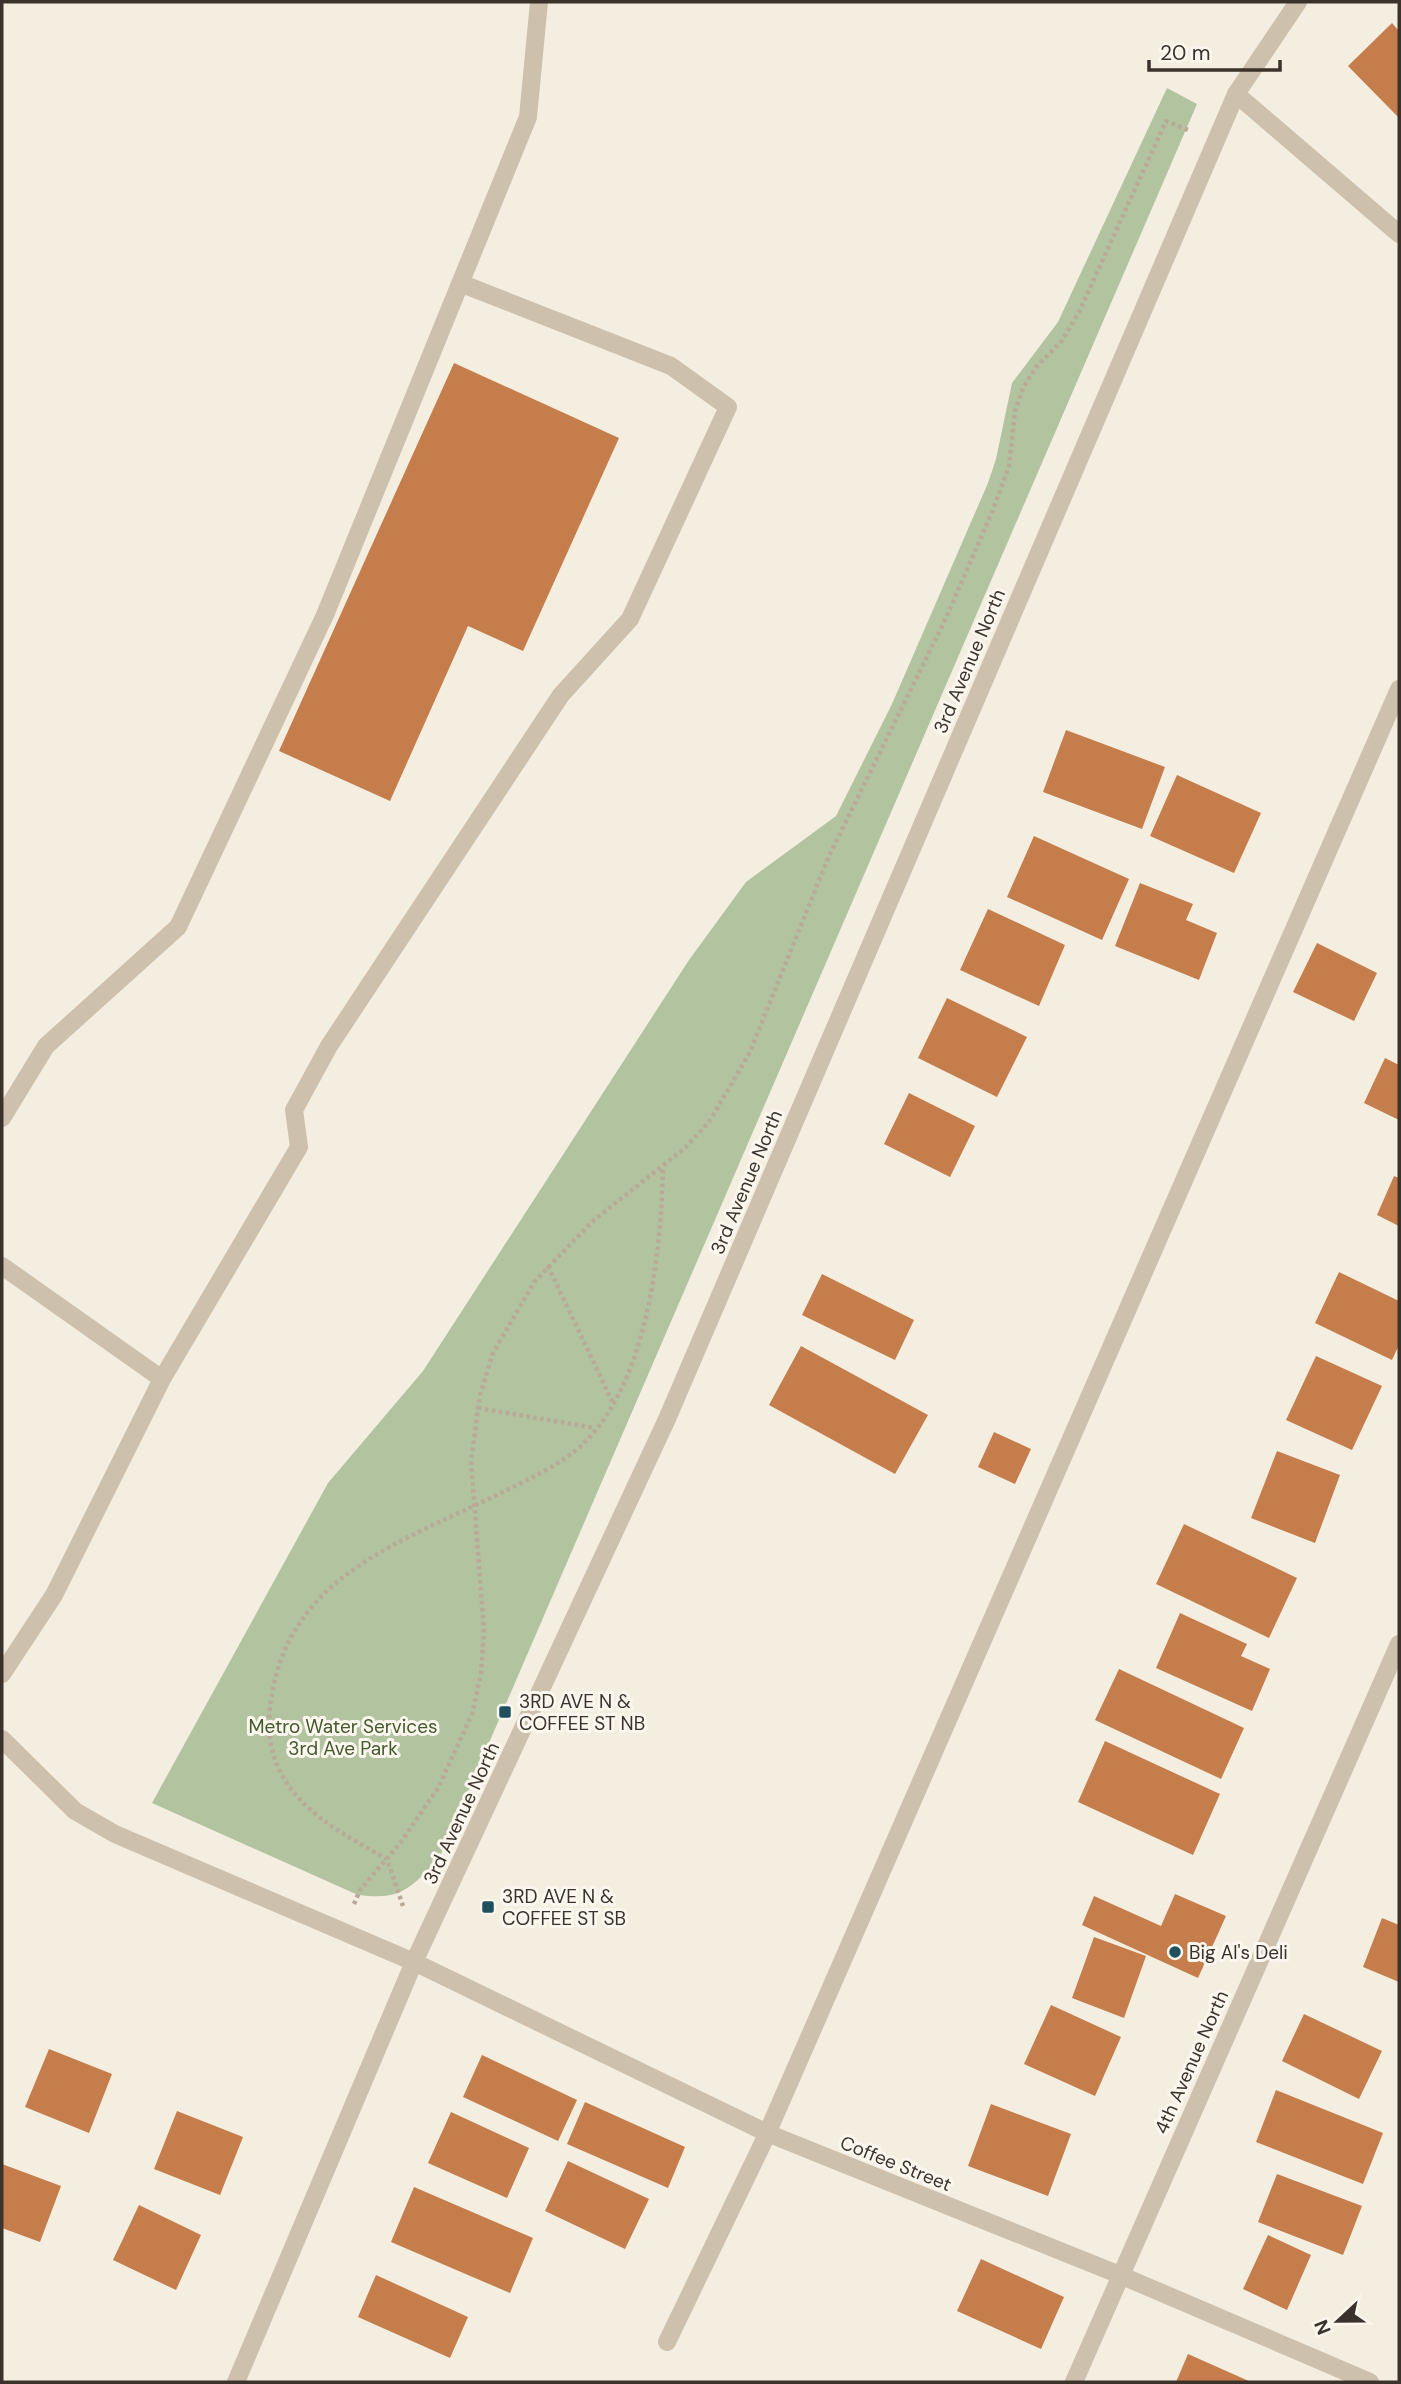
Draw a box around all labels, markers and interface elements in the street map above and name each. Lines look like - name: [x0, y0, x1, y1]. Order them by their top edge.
- scale bar: [1149, 28, 1280, 72]
- text: 20 m: [1160, 39, 1211, 67]
- street label: 3rd Avenue North: [928, 585, 1011, 737]
- street label: 3rd Avenue North: [705, 1106, 788, 1258]
- place label: 3RD AVE N & COFFEE ST NB: [519, 1689, 645, 1736]
- marker: 3RD AVE N & COFFEE ST NB: [497, 1704, 513, 1720]
- park label: Metro Water Services 3rd Ave Park: [248, 1714, 438, 1761]
- street label: 3rd Avenue North: [418, 1738, 505, 1888]
- place label: 3RD AVE N & COFFEE ST SB: [502, 1884, 626, 1931]
- marker: 3RD AVE N & COFFEE ST SB: [480, 1899, 496, 1915]
- place label: Big Al's Deli: [1189, 1940, 1288, 1965]
- marker: Big Al's Deli: [1167, 1944, 1183, 1960]
- street label: 4th Avenue North: [1149, 1987, 1234, 2138]
- street label: Coffee Street: [836, 2130, 955, 2197]
- north arrow: [1303, 2286, 1373, 2356]
- text: N: [1309, 2316, 1337, 2338]

